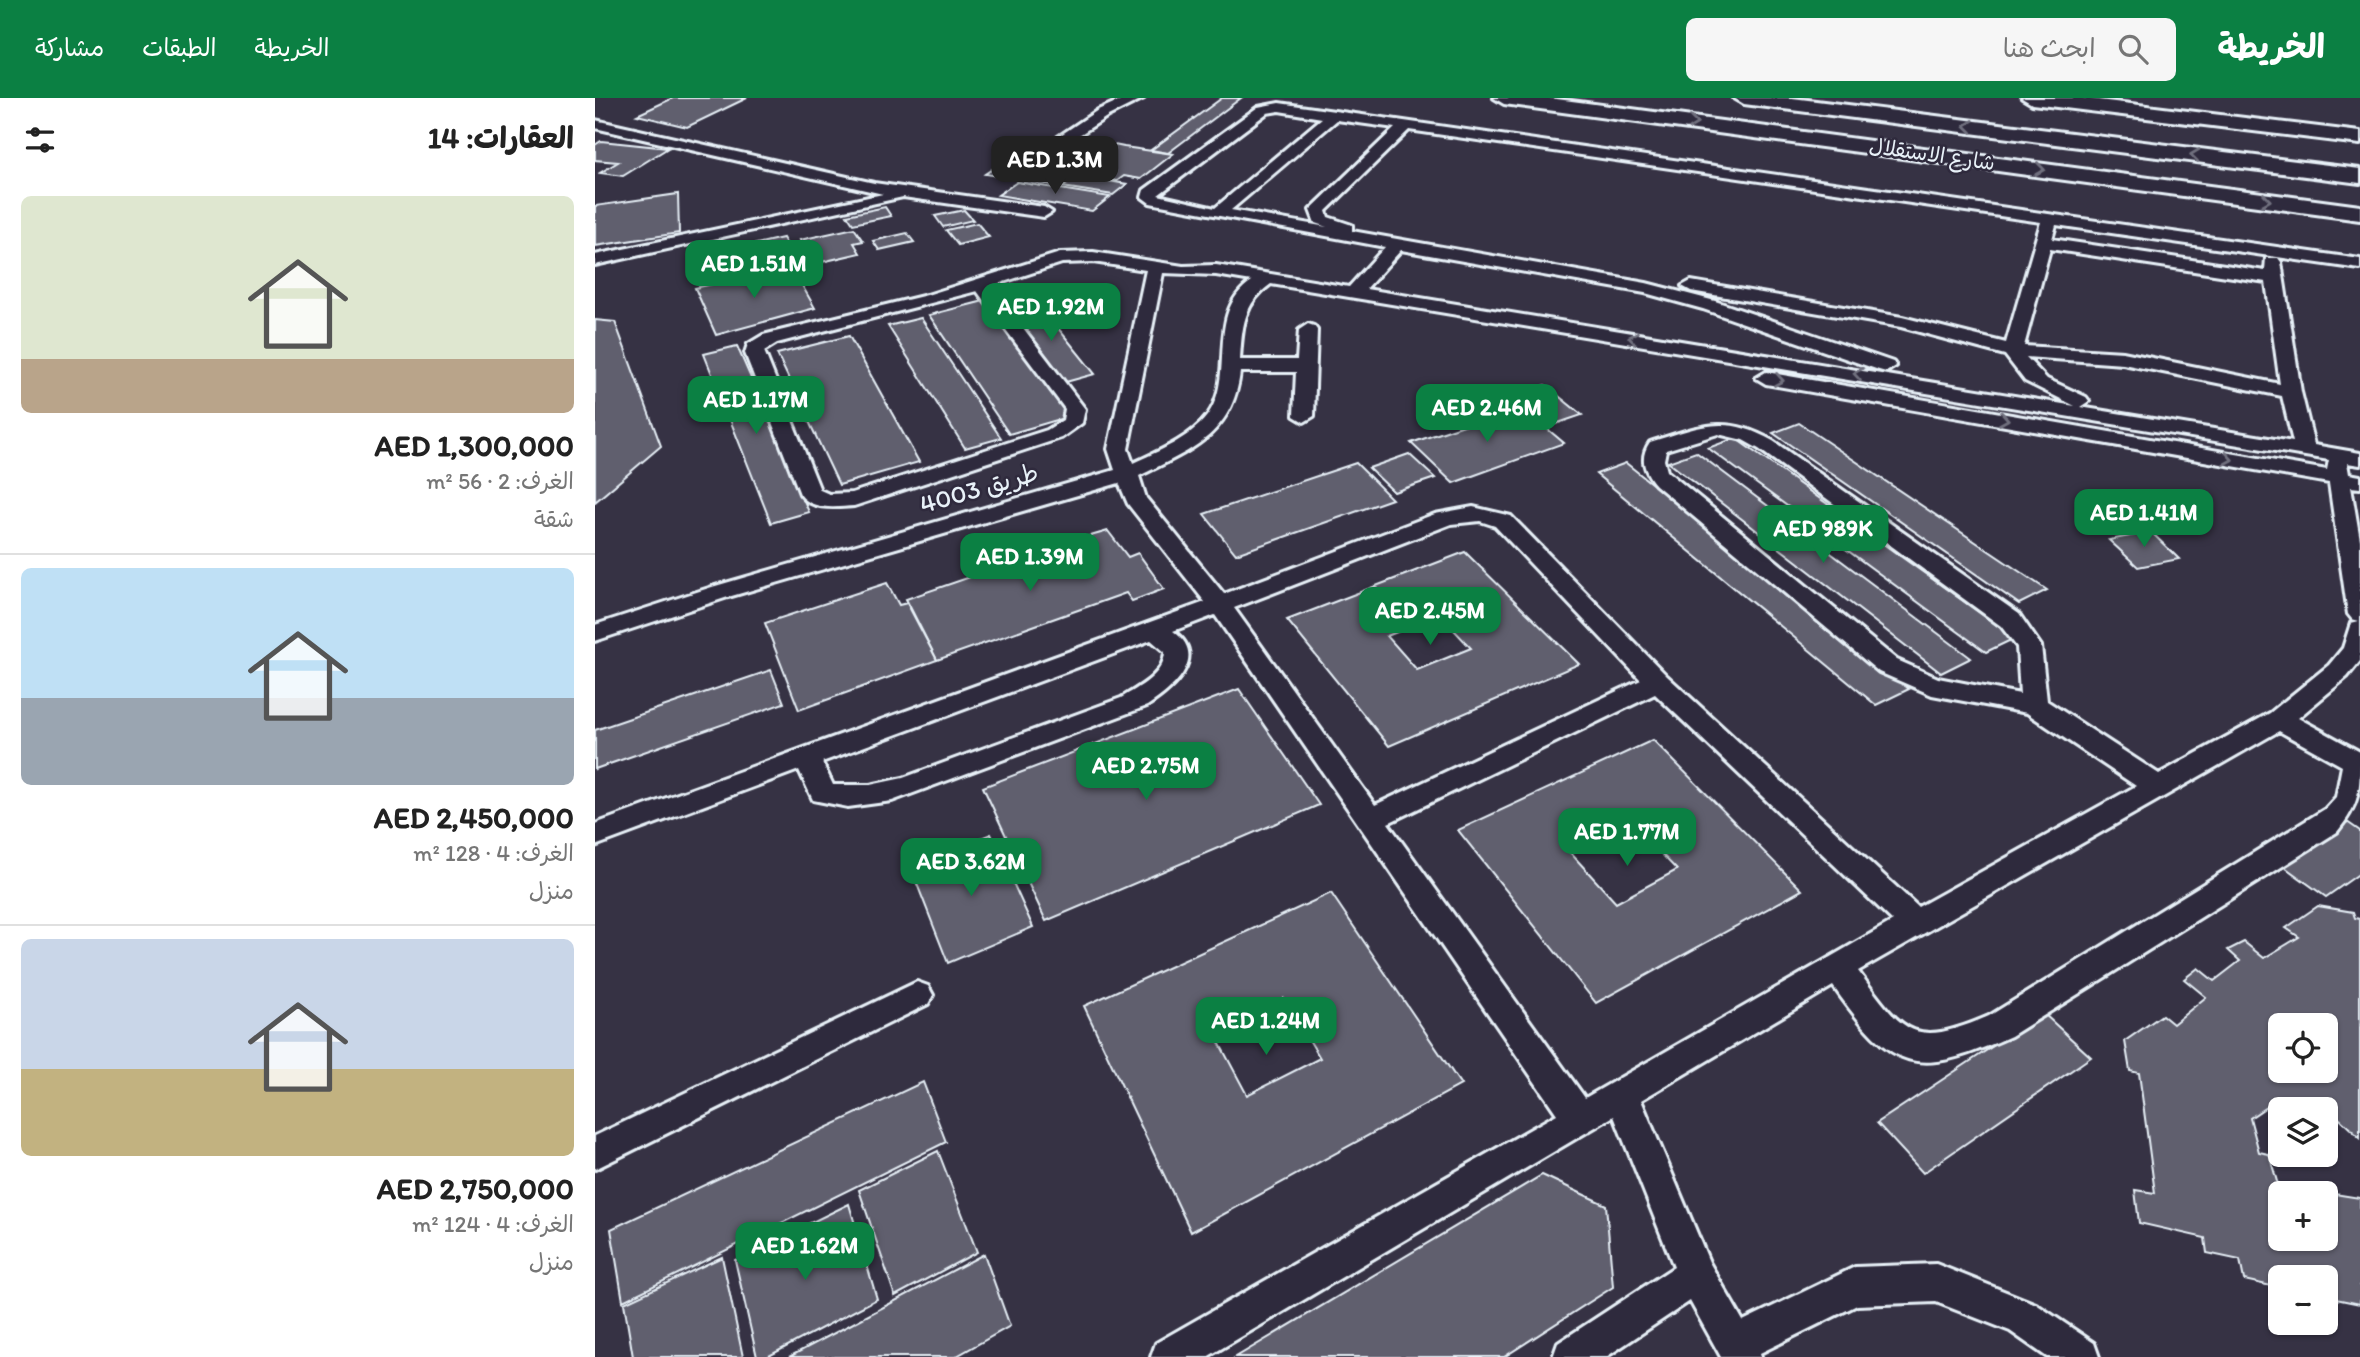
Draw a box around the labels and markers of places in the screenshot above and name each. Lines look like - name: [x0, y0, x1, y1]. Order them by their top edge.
- pin: AED 1.3M: [983, 136, 1127, 196]
- pin: AED 1.51M: [674, 240, 834, 300]
- pin: AED 1.92M: [971, 284, 1131, 343]
- pin: AED 1.17M: [676, 376, 836, 436]
- pin: AED 2.46M: [1407, 384, 1567, 444]
- pin: AED 1.41M: [2064, 490, 2224, 549]
- pin: AED 989K: [1751, 505, 1895, 565]
- pin: AED 1.39M: [950, 533, 1110, 593]
- pin: AED 2.45M: [1350, 588, 1510, 647]
- pin: AED 2.75M: [1066, 742, 1226, 802]
- pin: AED 1.77M: [1547, 808, 1707, 868]
- pin: AED 3.62M: [891, 838, 1051, 898]
- pin: AED 1.24M: [1186, 998, 1346, 1057]
- pin: AED 1.62M: [725, 1222, 885, 1282]

